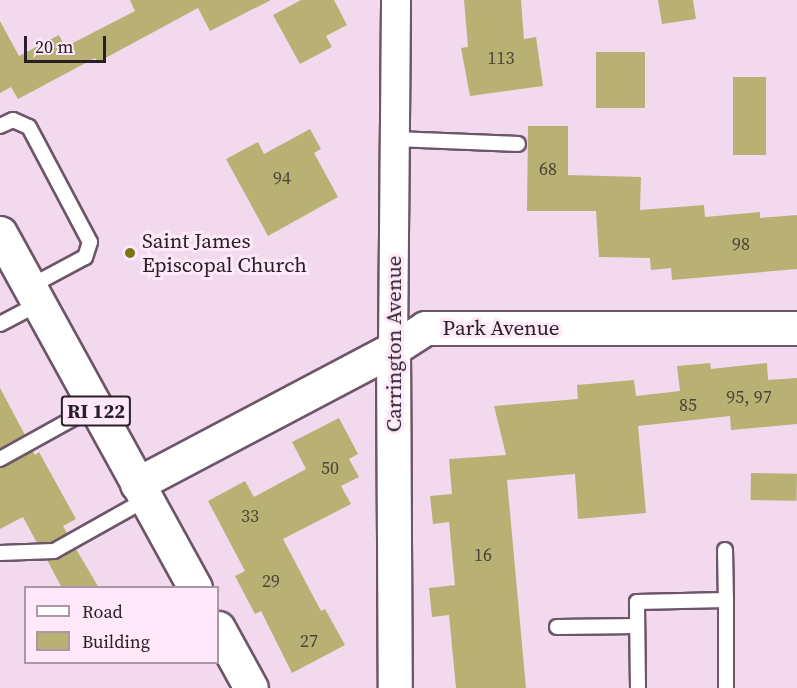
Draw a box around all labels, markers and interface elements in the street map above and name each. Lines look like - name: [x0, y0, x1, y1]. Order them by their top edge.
- scale bar: [27, 24, 110, 62]
- text: 20 m: [35, 34, 73, 59]
- house number: 113: [488, 47, 514, 69]
- house number: 68: [539, 158, 557, 180]
- house number: 94: [273, 167, 291, 189]
- place label: Saint James Episcopal Church: [142, 228, 307, 278]
- house number: 98: [732, 233, 750, 255]
- marker: Saint James Episcopal Church: [123, 246, 137, 260]
- street label: Carrington Avenue: [381, 256, 407, 432]
- street label: Park Avenue: [443, 315, 559, 341]
- house number: 95, 97: [726, 386, 772, 408]
- road number: RI 122: [60, 394, 132, 428]
- house number: 85: [679, 394, 697, 416]
- house number: 50: [321, 457, 339, 479]
- house number: 33: [241, 505, 259, 527]
- house number: 16: [474, 544, 492, 566]
- house number: 29: [262, 570, 280, 592]
- legend: [24, 586, 219, 664]
- text: Road: [82, 599, 123, 624]
- text: Building: [82, 629, 150, 654]
- house number: 27: [300, 630, 318, 652]

